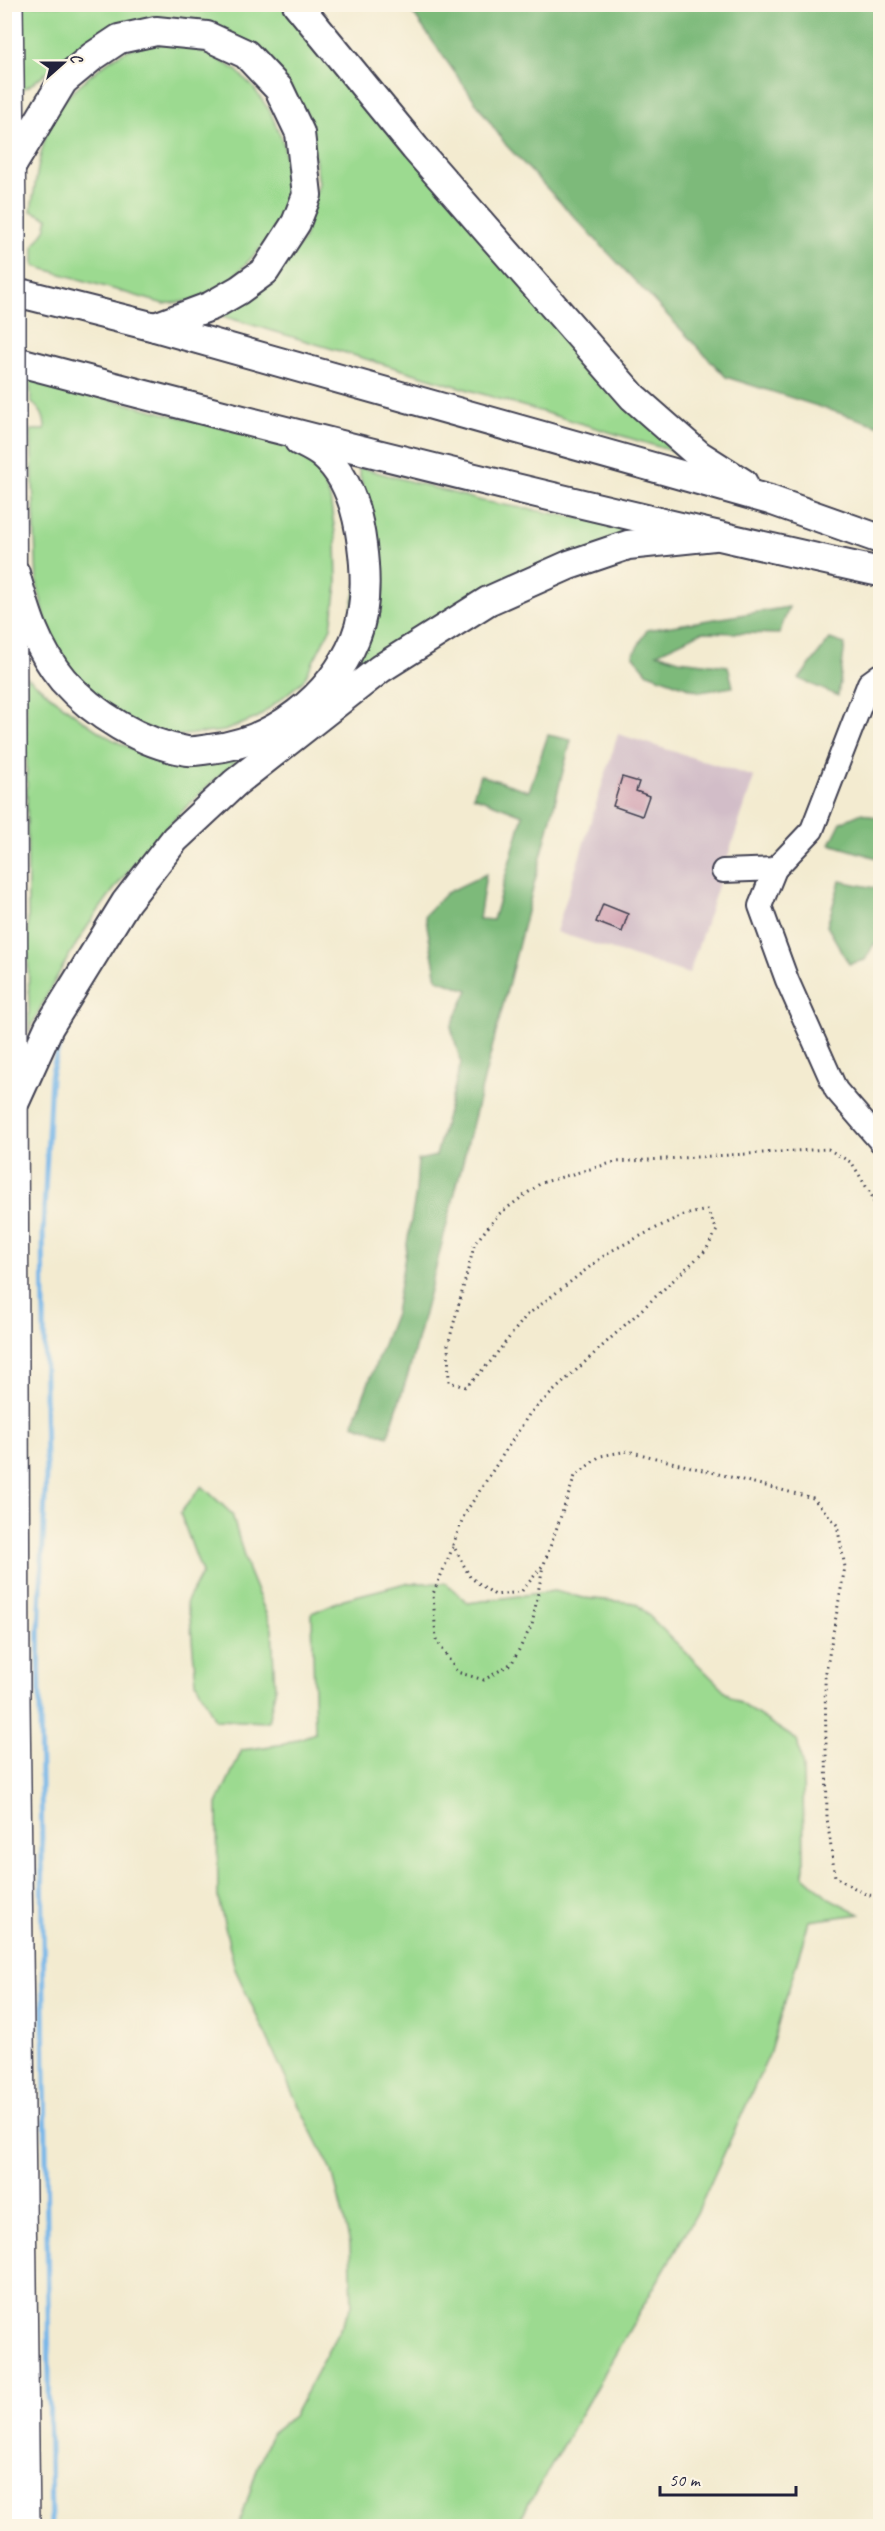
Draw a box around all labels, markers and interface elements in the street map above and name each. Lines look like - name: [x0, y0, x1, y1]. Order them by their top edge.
- north arrow: [33, 33, 93, 93]
- text: С: [65, 51, 88, 67]
- scale bar: [660, 2459, 796, 2497]
- text: 50 m: [669, 2469, 702, 2491]

